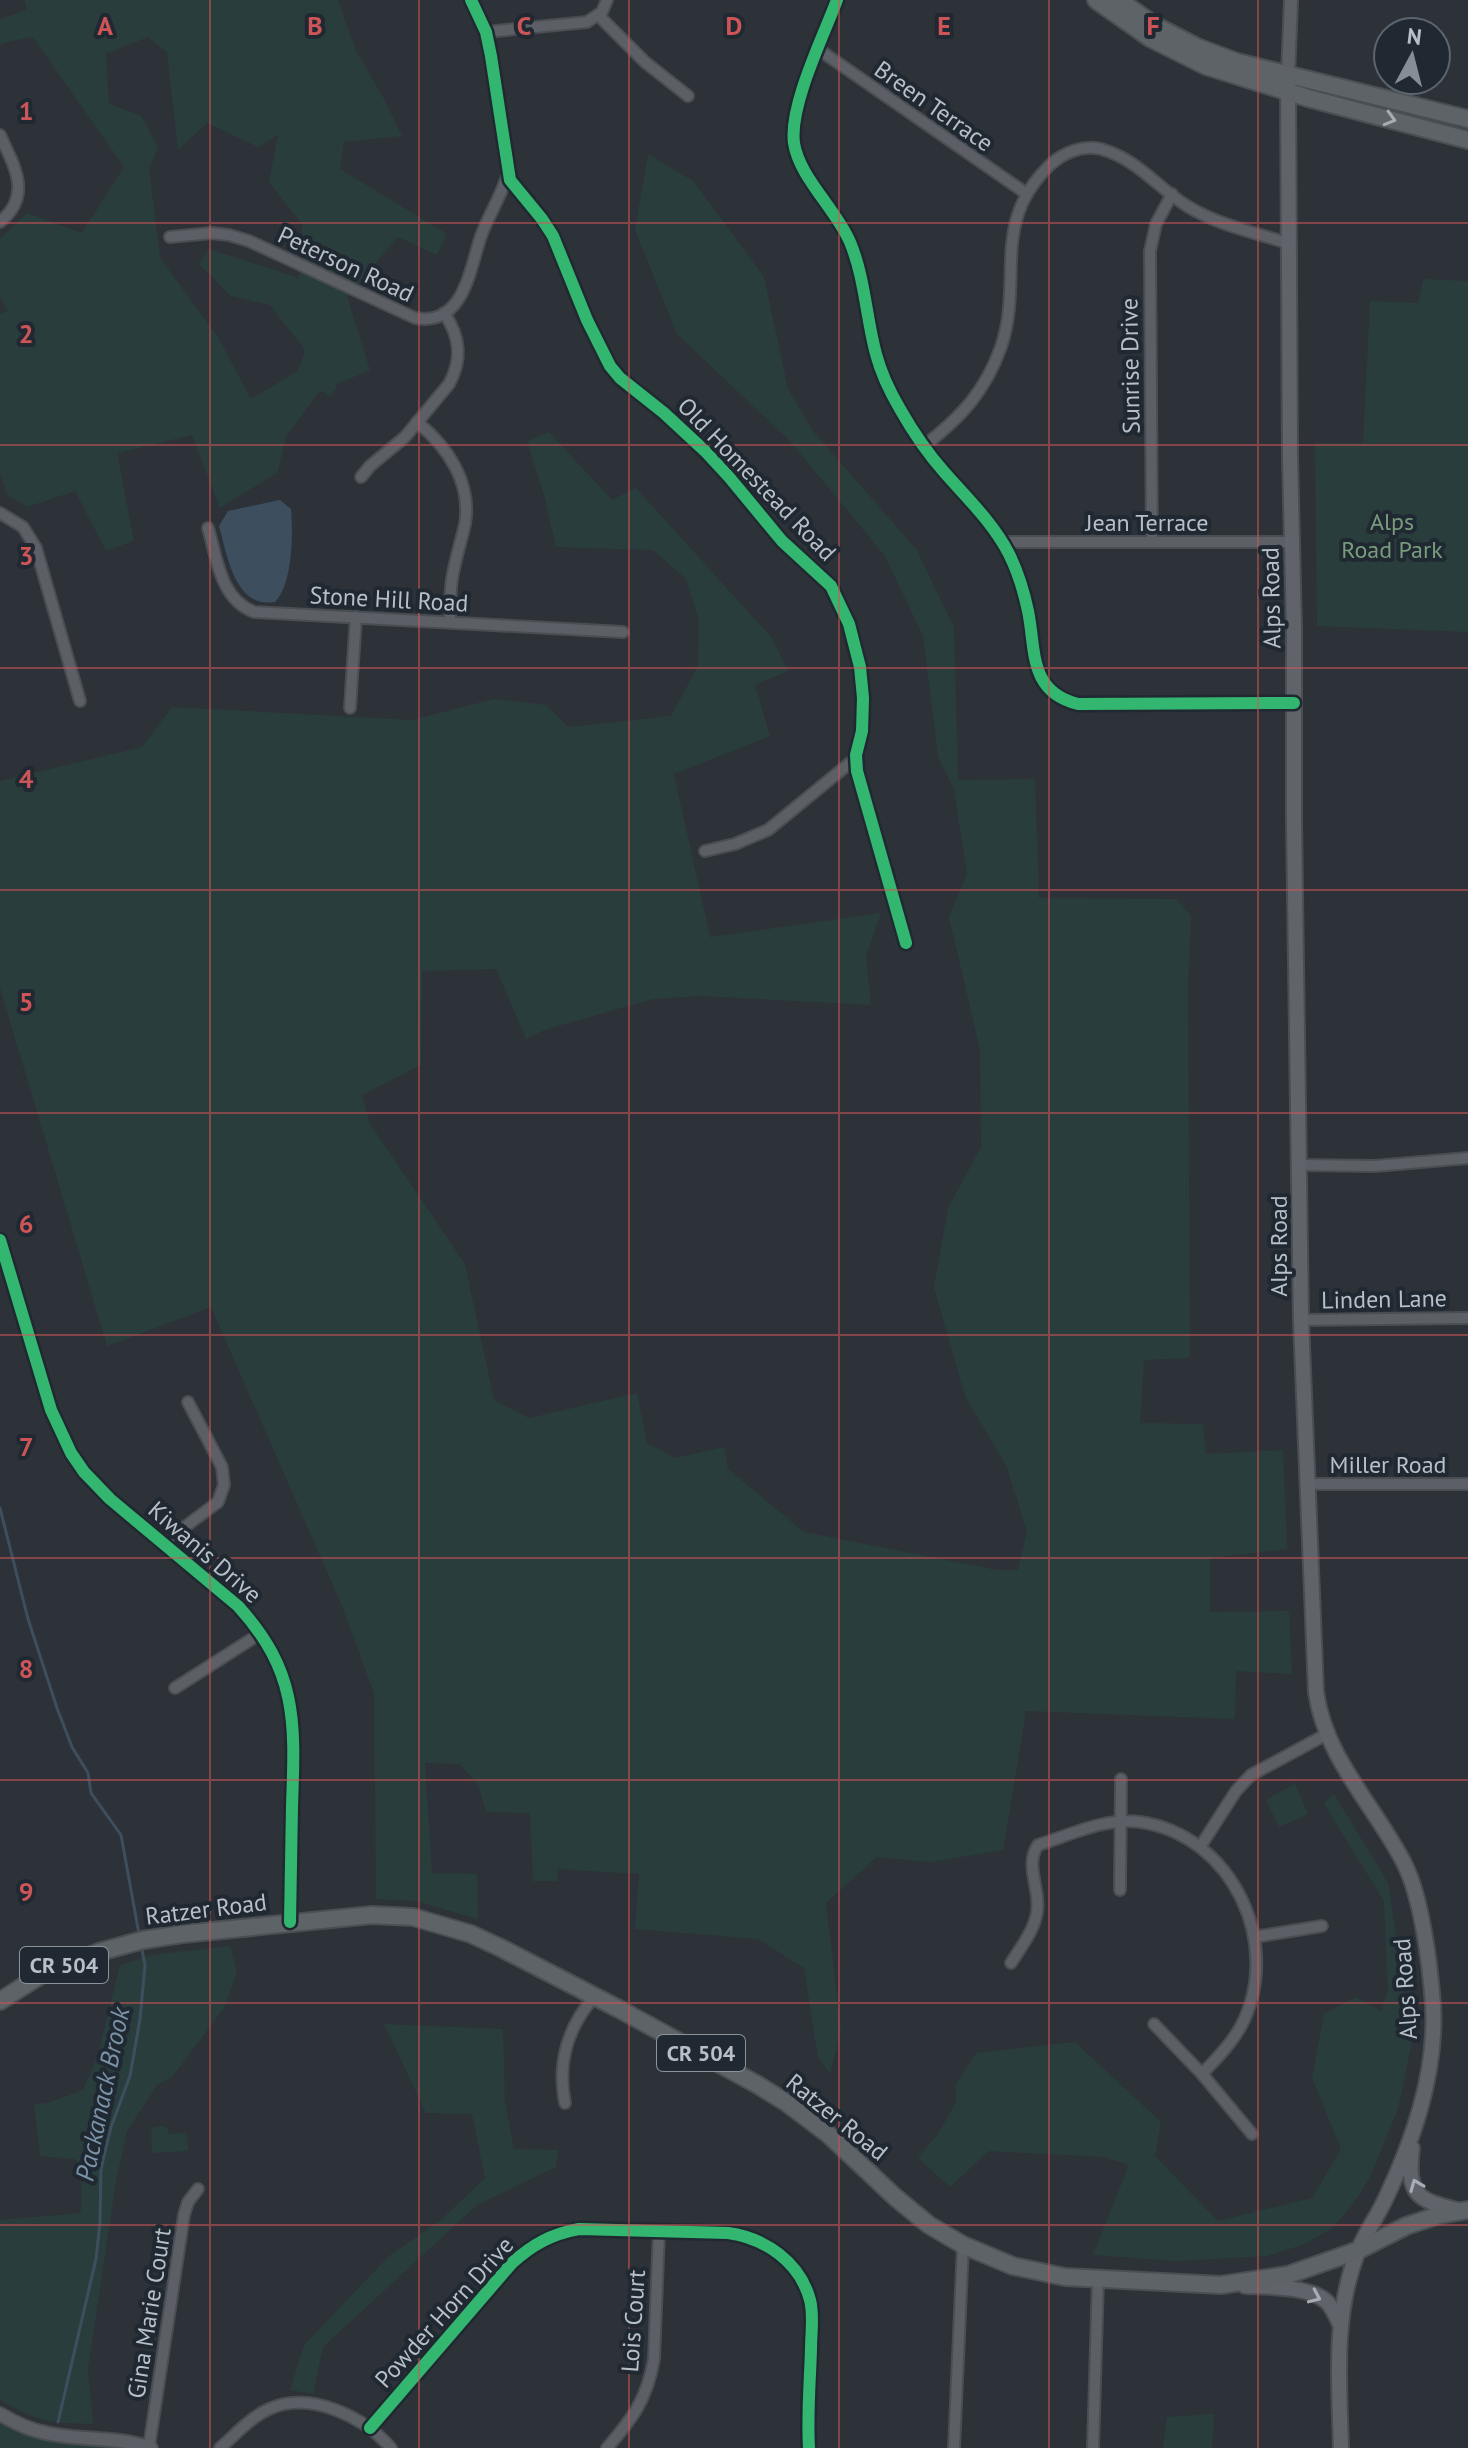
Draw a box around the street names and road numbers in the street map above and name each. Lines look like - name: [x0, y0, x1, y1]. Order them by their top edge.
- street label: Breen Terrace: [868, 54, 1000, 158]
- street label: Peterson Road: [273, 219, 419, 309]
- street label: Sunrise Drive: [1113, 298, 1147, 434]
- street label: Old Homestead Road: [671, 391, 843, 567]
- street label: Jean Terrace: [1085, 507, 1209, 538]
- street label: Alps Road: [1255, 547, 1287, 649]
- street label: Stone Hill Road: [309, 579, 469, 619]
- street label: Alps Road: [1263, 1195, 1294, 1297]
- street label: Linden Lane: [1321, 1282, 1447, 1316]
- street label: Miller Road: [1330, 1449, 1447, 1480]
- street label: Kiwanis Drive: [142, 1494, 268, 1610]
- street label: Ratzer Road: [144, 1886, 268, 1932]
- street label: Alps Road: [1386, 1937, 1424, 2041]
- road number: CR 504: [20, 1947, 108, 1983]
- road number: CR 504: [657, 2035, 745, 2071]
- street label: Ratzer Road: [780, 2067, 894, 2167]
- street label: Gina Marie Court: [120, 2225, 178, 2401]
- street label: Powder Horn Drive: [368, 2230, 520, 2394]
- street label: Lois Court: [614, 2269, 652, 2373]

